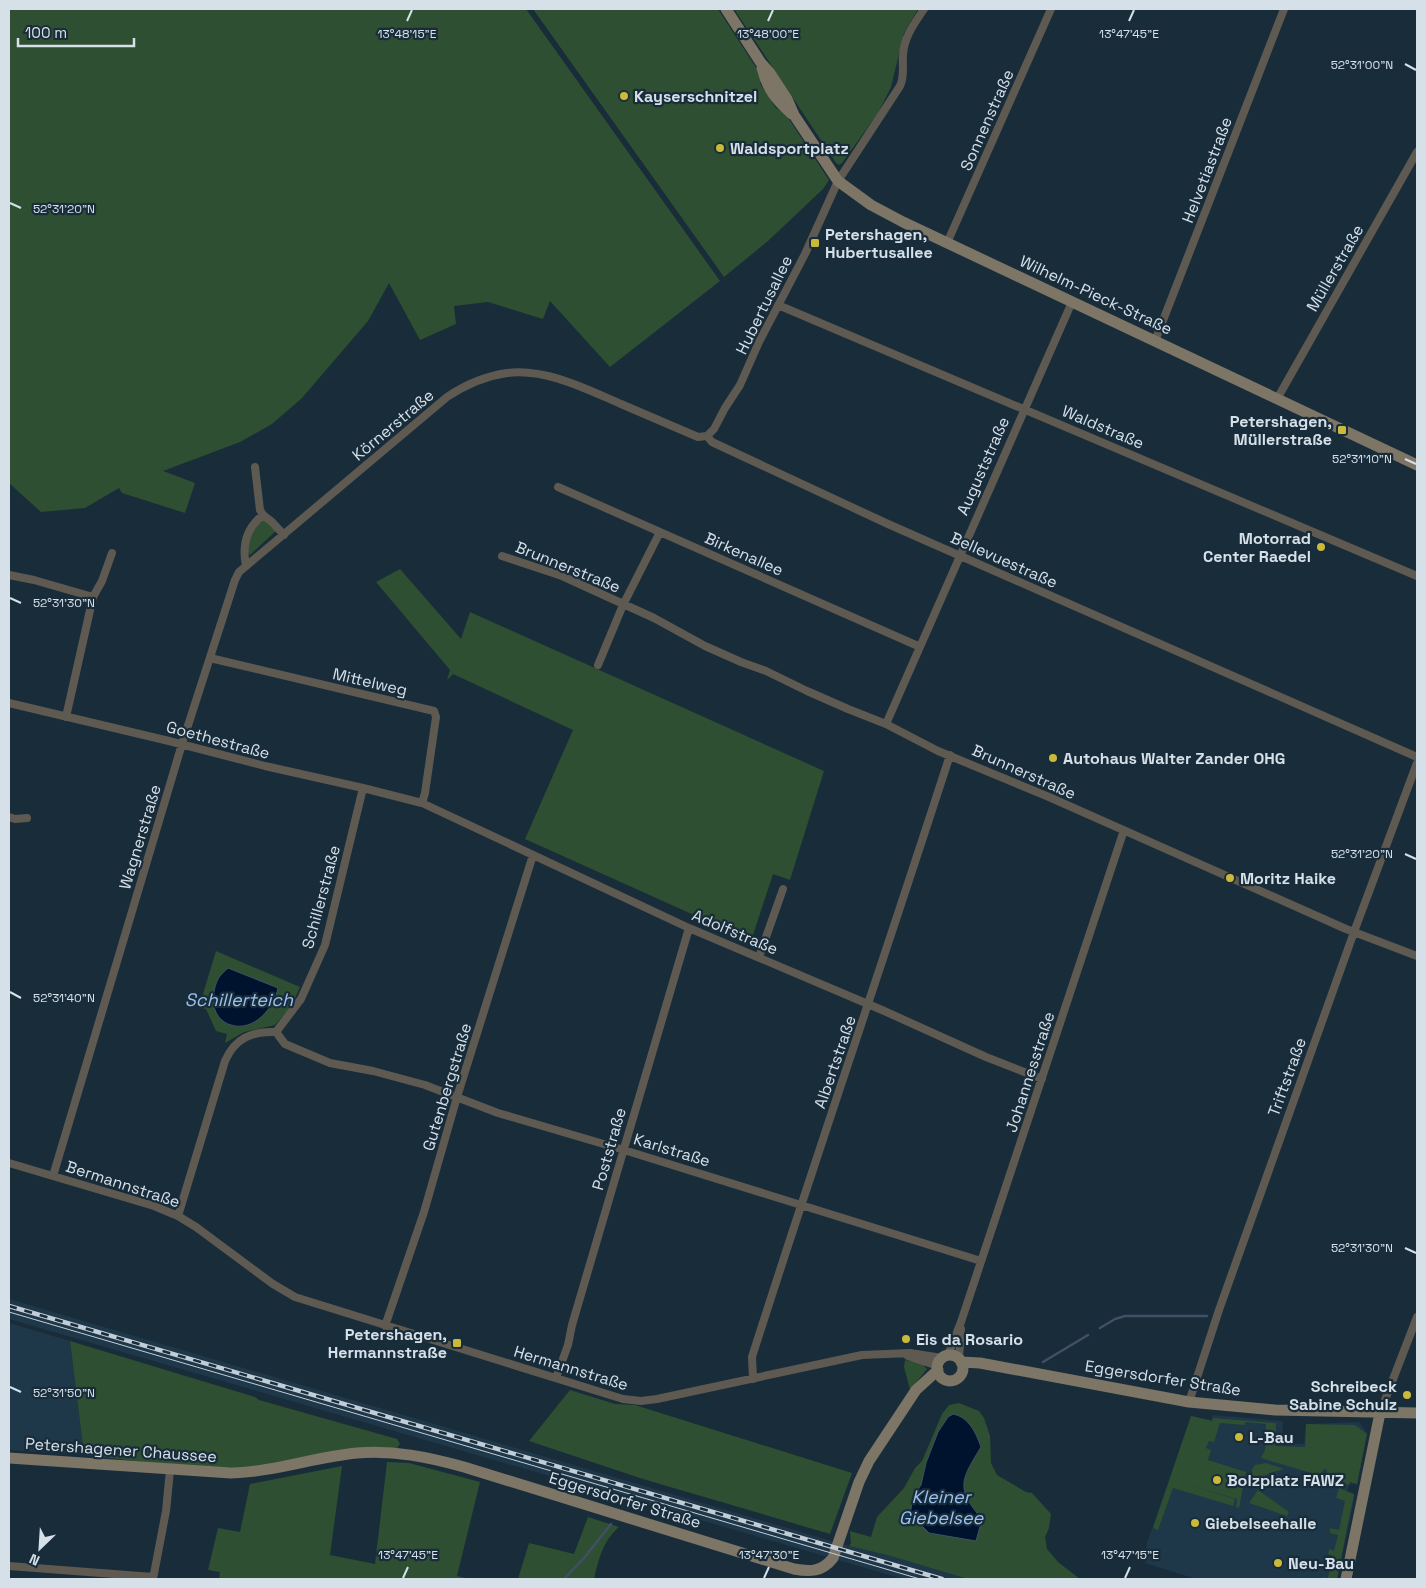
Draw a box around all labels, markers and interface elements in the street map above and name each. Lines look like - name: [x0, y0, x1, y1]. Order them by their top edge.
- scale bar: [18, 15, 134, 47]
- text: 100 m: [25, 23, 67, 42]
- text: 13°48'15"E: [378, 26, 437, 42]
- text: 13°48'00"E: [737, 26, 799, 42]
- text: 13°47'45"E: [1099, 26, 1159, 42]
- text: 52°31'00"N: [1331, 57, 1393, 73]
- street label: Sonnenstraße: [955, 66, 1019, 174]
- place label: Kayserschnitzel: [634, 86, 757, 107]
- marker: Kayserschnitzel: [618, 90, 630, 102]
- street label: Helvetiastraße: [1177, 114, 1237, 226]
- place label: Waldsportplatz: [730, 138, 849, 159]
- marker: Waldsportplatz: [714, 142, 726, 154]
- text: 52°31'20"N: [33, 201, 95, 217]
- street label: Müllerstraße: [1302, 221, 1368, 315]
- place label: Petershagen, Hubertusallee: [825, 224, 933, 263]
- marker: Petershagen, Hubertusallee: [809, 237, 821, 249]
- street label: Wilhelm-Pieck-Straße: [1016, 250, 1176, 340]
- street label: Hubertusallee: [731, 252, 797, 358]
- street label: Körnerstraße: [348, 385, 438, 465]
- street label: Waldstraße: [1059, 400, 1147, 454]
- place label: Petershagen, Müllerstraße: [1230, 411, 1332, 450]
- street label: Auguststraße: [952, 413, 1014, 519]
- marker: Petershagen, Müllerstraße: [1336, 424, 1348, 436]
- text: 52°31'10"N: [1332, 451, 1392, 467]
- street label: Birkenallee: [701, 527, 787, 581]
- street label: Bellevuestraße: [947, 527, 1061, 593]
- place label: Motorrad Center Raedel: [1203, 528, 1311, 567]
- street label: Brunnerstraße: [512, 536, 624, 598]
- marker: Motorrad Center Raedel: [1315, 541, 1327, 553]
- text: 52°31'30"N: [33, 595, 95, 611]
- street label: Mittelweg: [331, 663, 409, 701]
- street label: Goethestraße: [164, 716, 272, 764]
- street label: Brunnerstraße: [969, 740, 1079, 804]
- place label: Autohaus Walter Zander OHG: [1063, 748, 1285, 769]
- marker: Autohaus Walter Zander OHG: [1047, 752, 1059, 764]
- street label: Wagnerstraße: [114, 782, 166, 892]
- street label: Schillerstraße: [297, 843, 345, 951]
- text: 52°31'20"N: [1331, 846, 1393, 862]
- place label: Moritz Haike: [1240, 868, 1336, 889]
- marker: Moritz Haike: [1224, 872, 1236, 884]
- street label: Adolfstraße: [689, 905, 781, 959]
- water label: Schillerteich: [185, 988, 294, 1011]
- text: 52°31'40"N: [33, 990, 95, 1006]
- street label: Johannesstraße: [1001, 1009, 1059, 1135]
- street label: Albertstraße: [809, 1013, 861, 1111]
- street label: Gutenbergstraße: [418, 1021, 476, 1153]
- street label: Triftstraße: [1263, 1035, 1311, 1119]
- street label: Poststraße: [587, 1105, 631, 1193]
- street label: Karlstraße: [631, 1128, 713, 1172]
- street label: Bermannstraße: [63, 1156, 183, 1212]
- text: 52°31'30"N: [1331, 1240, 1393, 1256]
- place label: Petershagen, Hermannstraße: [328, 1324, 447, 1363]
- place label: Eis da Rosario: [916, 1329, 1023, 1350]
- marker: Eis da Rosario: [900, 1333, 912, 1345]
- marker: Petershagen, Hermannstraße: [451, 1337, 463, 1349]
- street label: Hermannstraße: [511, 1341, 631, 1395]
- street label: Eggersdorfer Straße: [1084, 1355, 1242, 1401]
- place label: Schreibeck Sabine Schulz: [1289, 1376, 1397, 1415]
- text: 52°31'50"N: [33, 1385, 95, 1401]
- marker: Schreibeck Sabine Schulz: [1401, 1389, 1413, 1401]
- place label: L-Bau: [1249, 1427, 1294, 1448]
- marker: L-Bau: [1233, 1431, 1245, 1443]
- street label: Petershagener Chaussee: [24, 1433, 218, 1467]
- street label: Eggersdorfer Straße: [547, 1467, 703, 1533]
- place label: Bolzplatz FAWZ: [1227, 1470, 1344, 1491]
- marker: Bolzplatz FAWZ: [1211, 1474, 1223, 1486]
- water label: Kleiner Giebelsee: [899, 1485, 985, 1529]
- place label: Giebelseehalle: [1205, 1513, 1316, 1534]
- marker: Giebelseehalle: [1189, 1517, 1201, 1529]
- north arrow: [15, 1523, 65, 1573]
- text: 13°47'45"E: [378, 1547, 438, 1563]
- text: 13°47'30"E: [739, 1547, 800, 1563]
- text: 13°47'15"E: [1101, 1547, 1159, 1563]
- text: N: [26, 1550, 43, 1570]
- place label: Neu-Bau: [1288, 1553, 1354, 1574]
- marker: Neu-Bau: [1272, 1557, 1284, 1569]

